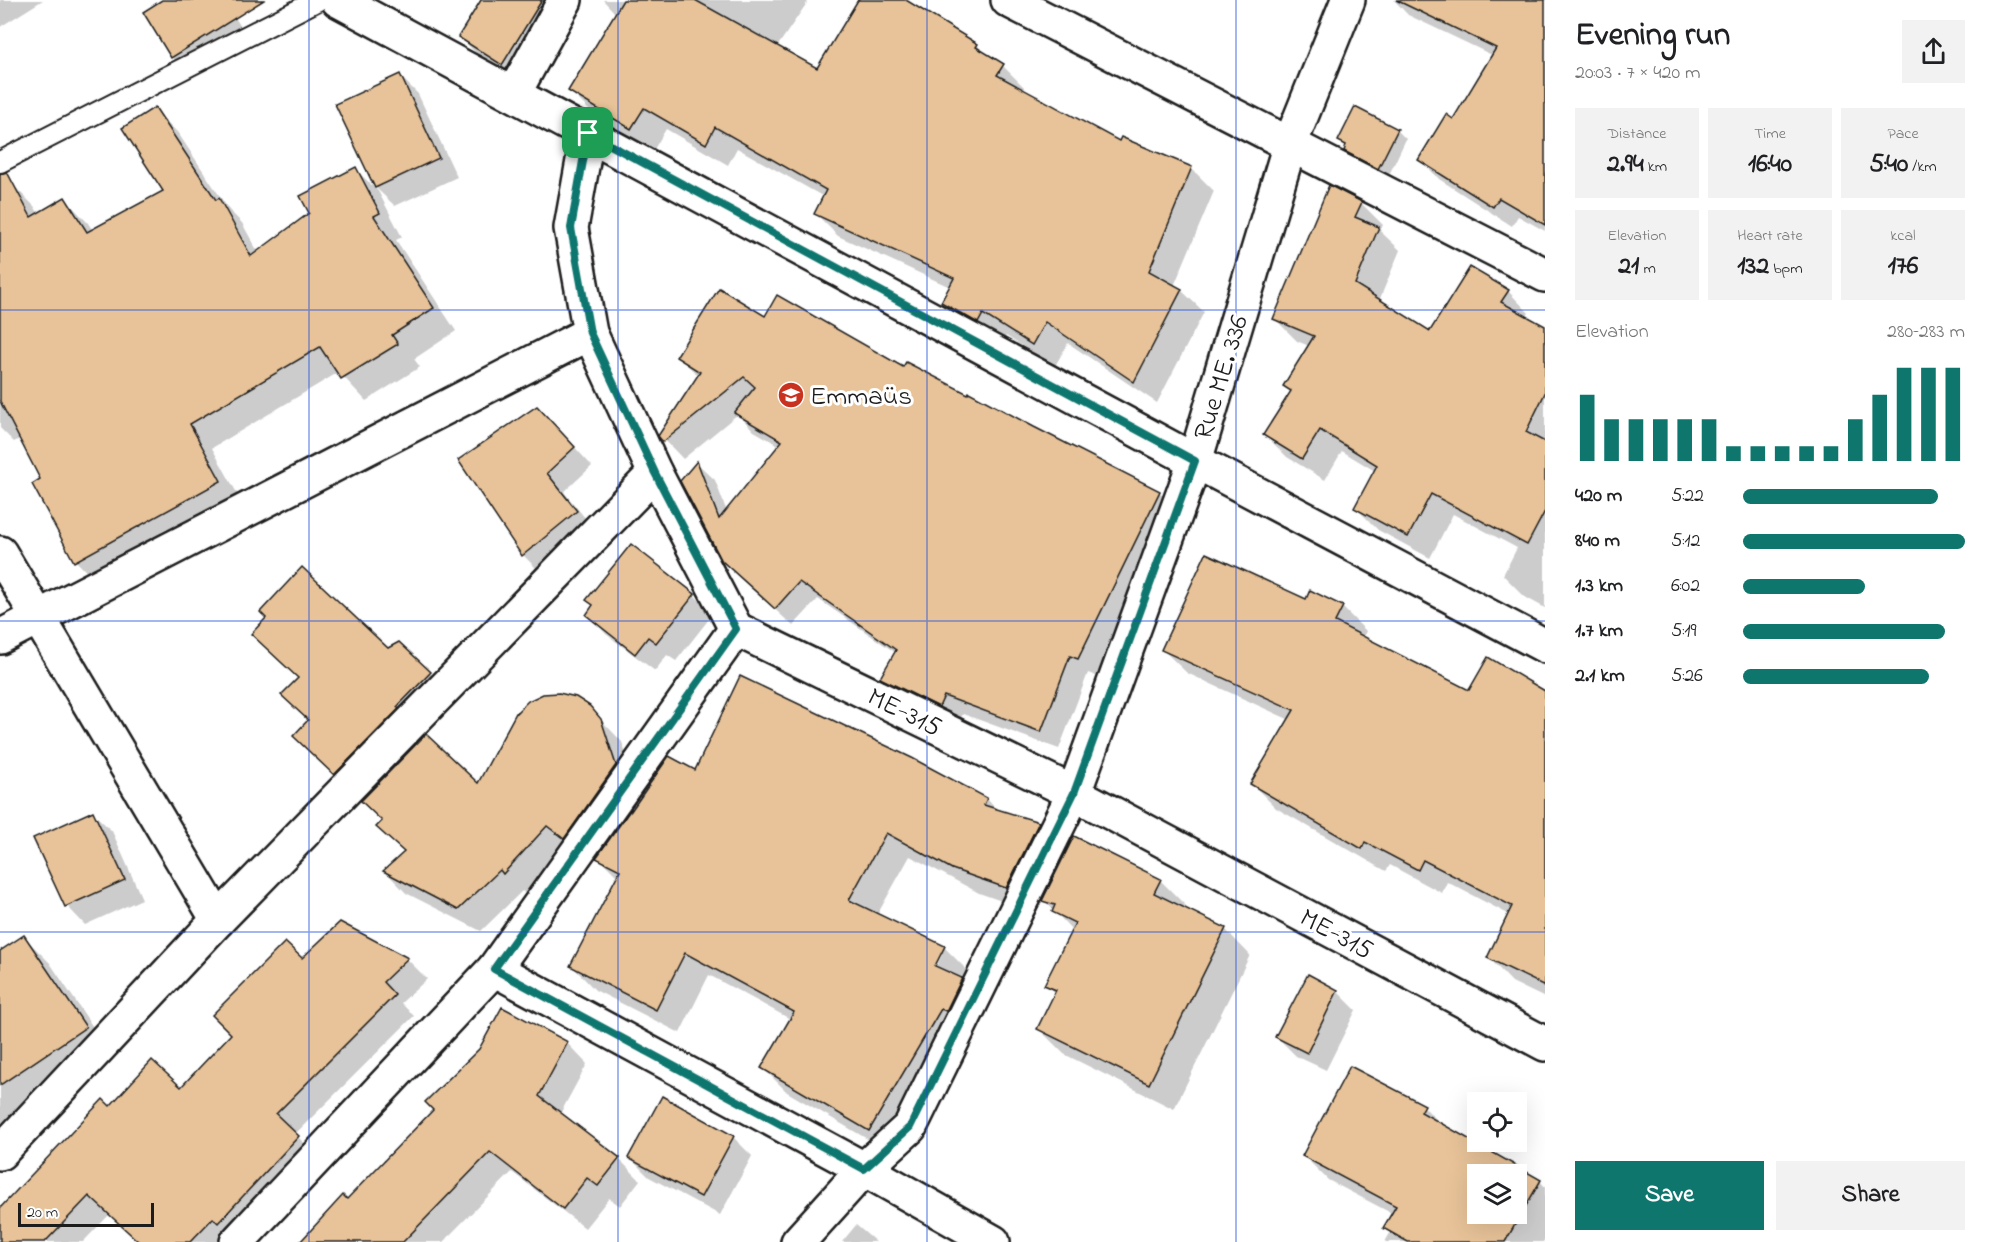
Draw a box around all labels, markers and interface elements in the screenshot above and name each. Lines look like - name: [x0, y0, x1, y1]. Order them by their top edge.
- text: Evening run: [1575, 12, 1730, 60]
- button: share: [1902, 20, 1965, 83]
- text: 20:03 · 7 × 420 m: [1575, 59, 1701, 88]
- pin: [562, 107, 613, 158]
- icon: arrive: [571, 116, 604, 149]
- text: Distance: [1608, 122, 1666, 146]
- text: Time: [1754, 122, 1786, 146]
- text: Pace: [1887, 122, 1919, 146]
- text: 2.94: [1607, 146, 1644, 184]
- text: 16:40: [1748, 146, 1792, 184]
- text: 5:40: [1869, 146, 1908, 184]
- text: km: [1644, 155, 1667, 179]
- text: /km: [1908, 155, 1937, 179]
- text: Elevation: [1608, 224, 1666, 248]
- text: Heart rate: [1737, 224, 1803, 248]
- text: kcal: [1890, 224, 1916, 248]
- text: 21: [1618, 248, 1639, 286]
- text: 132: [1737, 248, 1769, 286]
- text: 176: [1888, 248, 1918, 286]
- text: m: [1639, 257, 1656, 281]
- text: bpm: [1769, 257, 1803, 281]
- street label: Rue ME. 336: [1185, 311, 1260, 445]
- text: Elevation: [1575, 318, 1649, 347]
- text: 280–283 m: [1887, 318, 1965, 347]
- place label: Emmaüs: [810, 378, 912, 417]
- school or university icon: Emmaüs: [776, 380, 806, 410]
- text: 420 m: [1575, 482, 1622, 511]
- text: 5:22: [1671, 482, 1704, 511]
- text: 840 m: [1575, 527, 1620, 556]
- text: 5:12: [1671, 527, 1700, 556]
- text: 1.3 km: [1575, 572, 1623, 601]
- text: 6:02: [1671, 572, 1700, 601]
- text: 1.7 km: [1575, 617, 1623, 646]
- text: 5:19: [1671, 617, 1697, 646]
- text: 2.1 km: [1575, 662, 1625, 691]
- text: 5:26: [1671, 662, 1703, 691]
- street label: ME-315: [860, 679, 948, 748]
- street label: ME-315: [1292, 900, 1379, 971]
- map controls: [1467, 1092, 1527, 1224]
- button: locate: [1467, 1092, 1527, 1152]
- button: Save: [1575, 1161, 1764, 1230]
- button: Share: [1776, 1161, 1965, 1230]
- button: layers: [1467, 1164, 1527, 1224]
- scale bar: [18, 1200, 154, 1228]
- text: 20 m: [27, 1201, 58, 1225]

